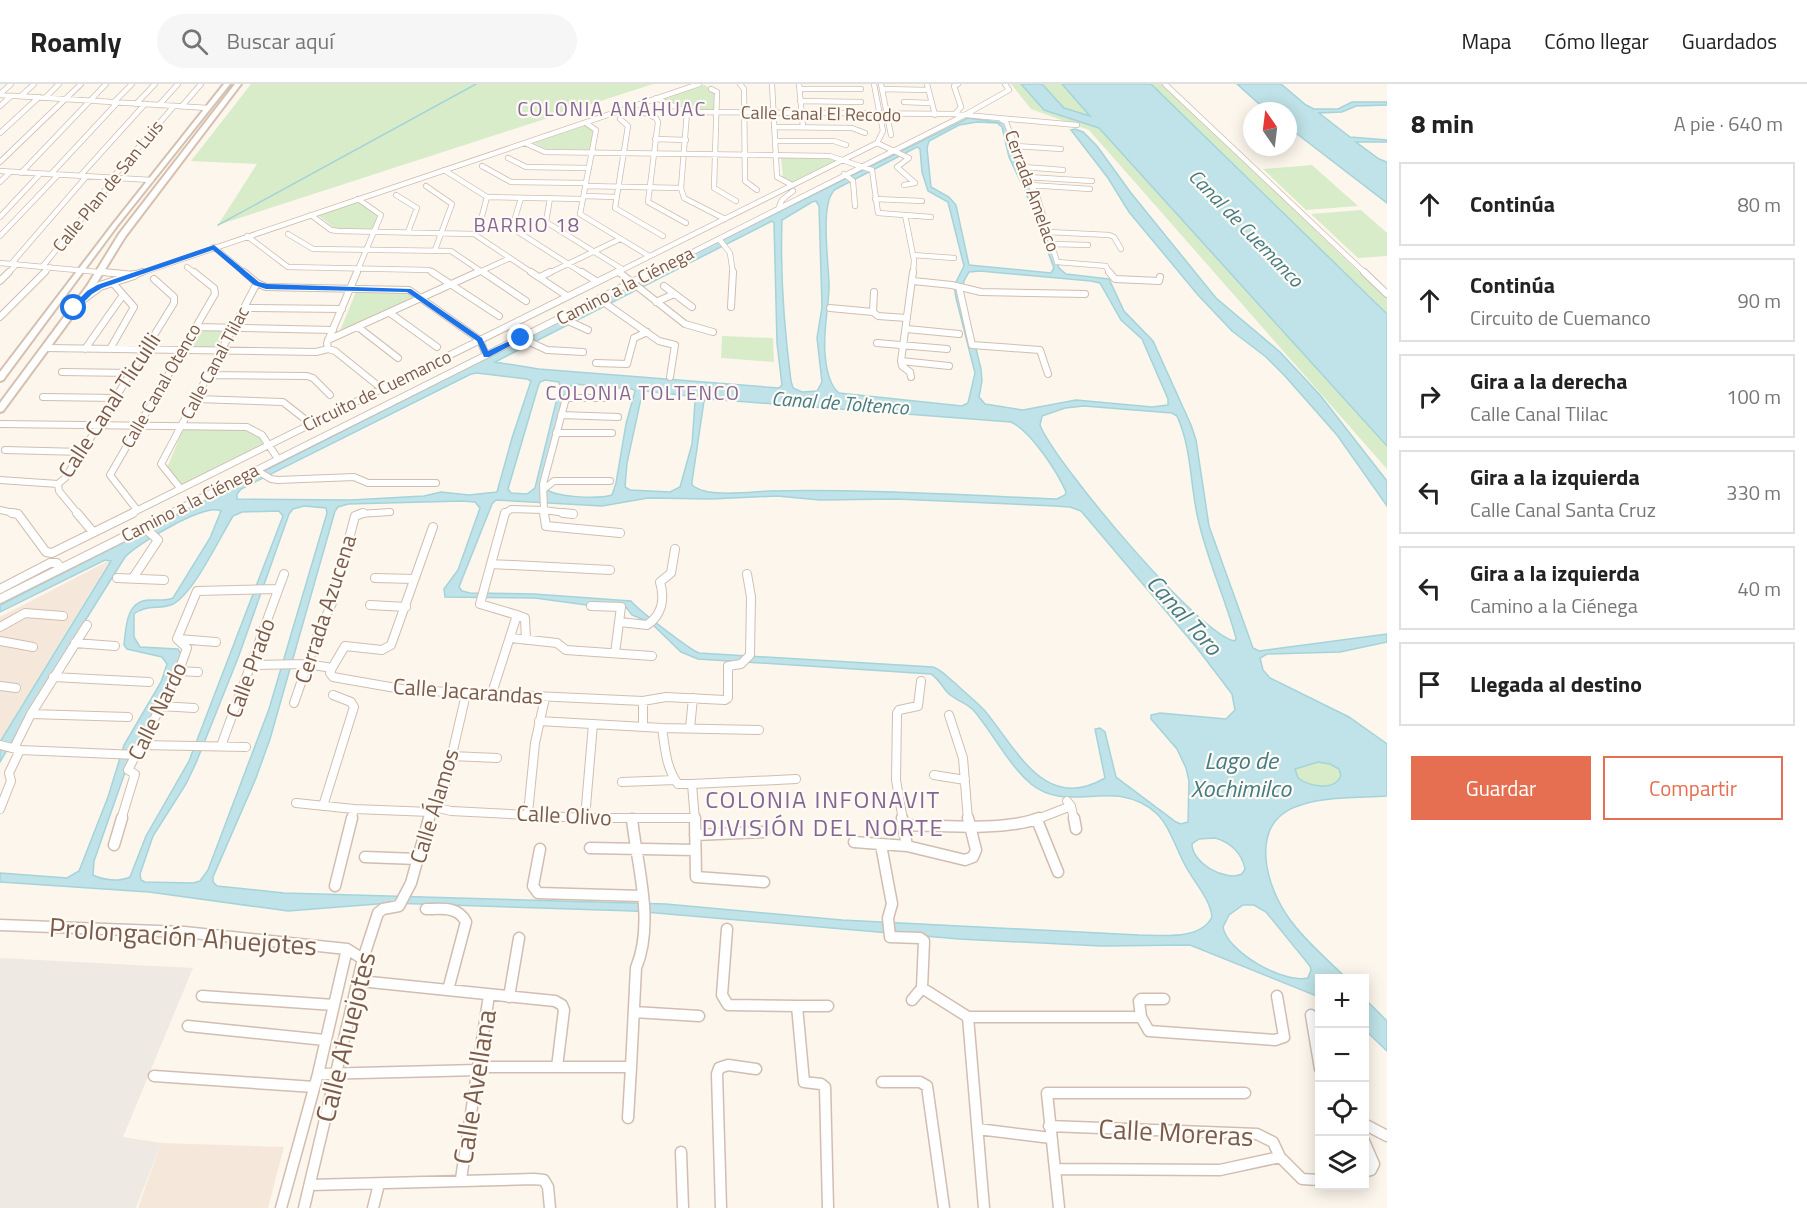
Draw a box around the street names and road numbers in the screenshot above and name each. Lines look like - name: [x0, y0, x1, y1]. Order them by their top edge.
- street label: Calle Canal El Recodo: [741, 99, 901, 128]
- street label: Calle Plan de San Luis: [46, 114, 169, 258]
- street label: Cerrada Amelaco: [998, 126, 1067, 256]
- street label: Camino a la Ciénega: [551, 239, 698, 332]
- street label: Calle Canal Tlilac: [173, 301, 256, 424]
- street label: Calle Canal Otenco: [114, 318, 207, 453]
- street label: Calle Canal Tlicuilli: [49, 326, 169, 484]
- street label: Circuito de Cuemanco: [298, 343, 456, 438]
- street label: Camino a la Ciénega: [116, 456, 263, 549]
- street label: Cerrada Azucena: [285, 530, 365, 688]
- street label: Calle Prado: [216, 613, 284, 723]
- street label: Calle Nardo: [119, 656, 195, 766]
- street label: Calle Jacarandas: [392, 669, 544, 713]
- street label: Calle Álamos: [400, 744, 468, 868]
- street label: Calle Olivo: [515, 796, 613, 834]
- street label: Prolongación Ahuejotes: [48, 906, 318, 965]
- street label: Calle Ahuejotes: [304, 947, 386, 1126]
- street label: Calle Avellana: [441, 1006, 506, 1167]
- street label: Calle Moreras: [1098, 1107, 1255, 1156]

